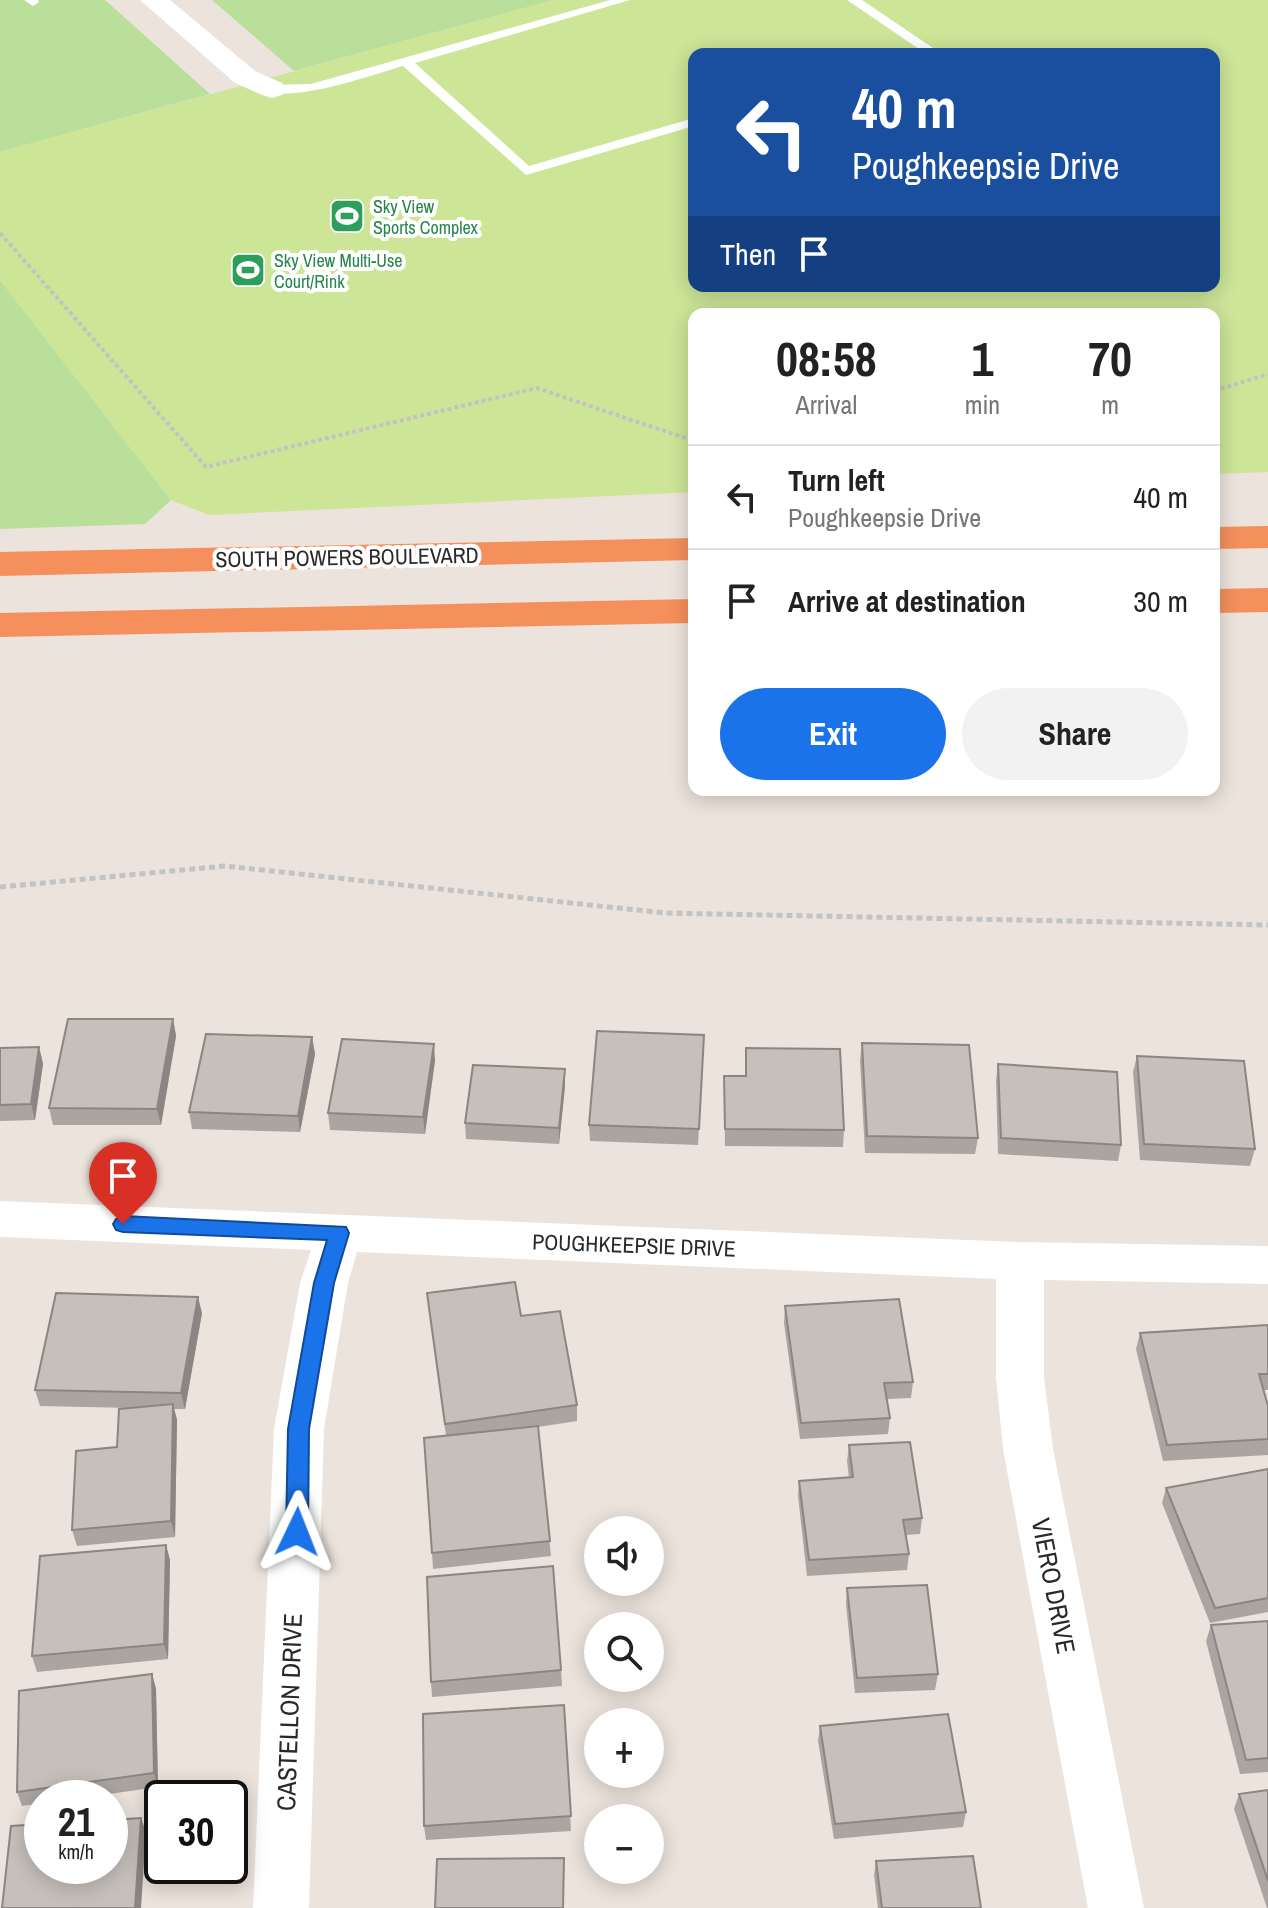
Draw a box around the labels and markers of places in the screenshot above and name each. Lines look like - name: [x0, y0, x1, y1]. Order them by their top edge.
- place label: Sky View Sports Complex: [373, 194, 479, 240]
- sports icon: Sky View Sports Complex: [328, 197, 366, 235]
- place label: Sky View Multi-Use Court/Rink: [274, 248, 403, 294]
- sports icon: Sky View Multi-Use Court/Rink: [229, 251, 267, 289]
- pin: [89, 1142, 157, 1224]

